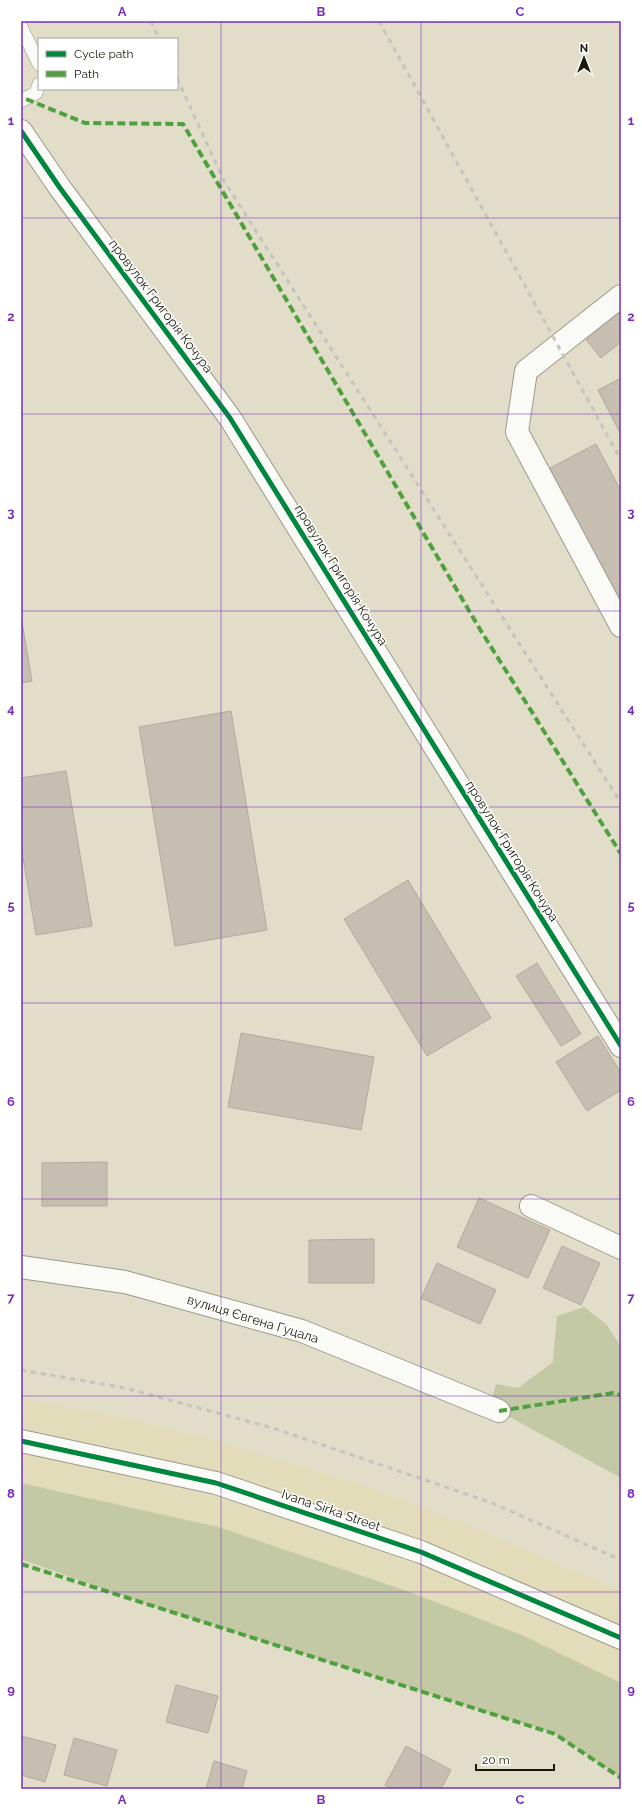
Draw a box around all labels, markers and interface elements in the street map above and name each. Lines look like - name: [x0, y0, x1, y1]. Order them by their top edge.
- text: A: [118, 4, 127, 19]
- text: B: [317, 4, 326, 19]
- text: C: [516, 4, 525, 19]
- legend: [38, 38, 178, 90]
- north arrow: [564, 38, 604, 78]
- text: N: [580, 42, 588, 55]
- text: Cycle path: [74, 47, 133, 61]
- text: Path: [74, 67, 99, 81]
- text: 1: [8, 113, 15, 128]
- text: 1: [628, 113, 635, 128]
- street label: провулок Григорія Кочура: [106, 236, 216, 376]
- text: 2: [7, 309, 15, 324]
- text: 2: [627, 309, 635, 324]
- street label: провулок Григорія Кочура: [291, 502, 391, 648]
- text: 3: [7, 505, 15, 520]
- text: 3: [627, 505, 635, 520]
- text: 4: [7, 701, 15, 716]
- text: 4: [627, 701, 635, 716]
- street label: провулок Григорія Кочура: [462, 778, 562, 924]
- text: 5: [7, 898, 15, 913]
- text: 5: [627, 898, 635, 913]
- text: 6: [7, 1094, 15, 1109]
- text: 6: [627, 1094, 635, 1109]
- text: 7: [7, 1290, 15, 1305]
- text: 7: [627, 1290, 635, 1305]
- street label: вулиця Євгена Гуцала: [185, 1292, 321, 1346]
- text: 8: [7, 1486, 15, 1501]
- street label: Ivana Sirka Street: [280, 1486, 383, 1534]
- text: 8: [627, 1486, 635, 1501]
- text: 9: [7, 1682, 15, 1697]
- text: 9: [627, 1682, 635, 1697]
- scale bar: [476, 1746, 554, 1772]
- text: 20 m: [482, 1753, 510, 1767]
- text: A: [118, 1792, 127, 1807]
- text: B: [317, 1792, 326, 1807]
- text: C: [516, 1792, 525, 1807]

